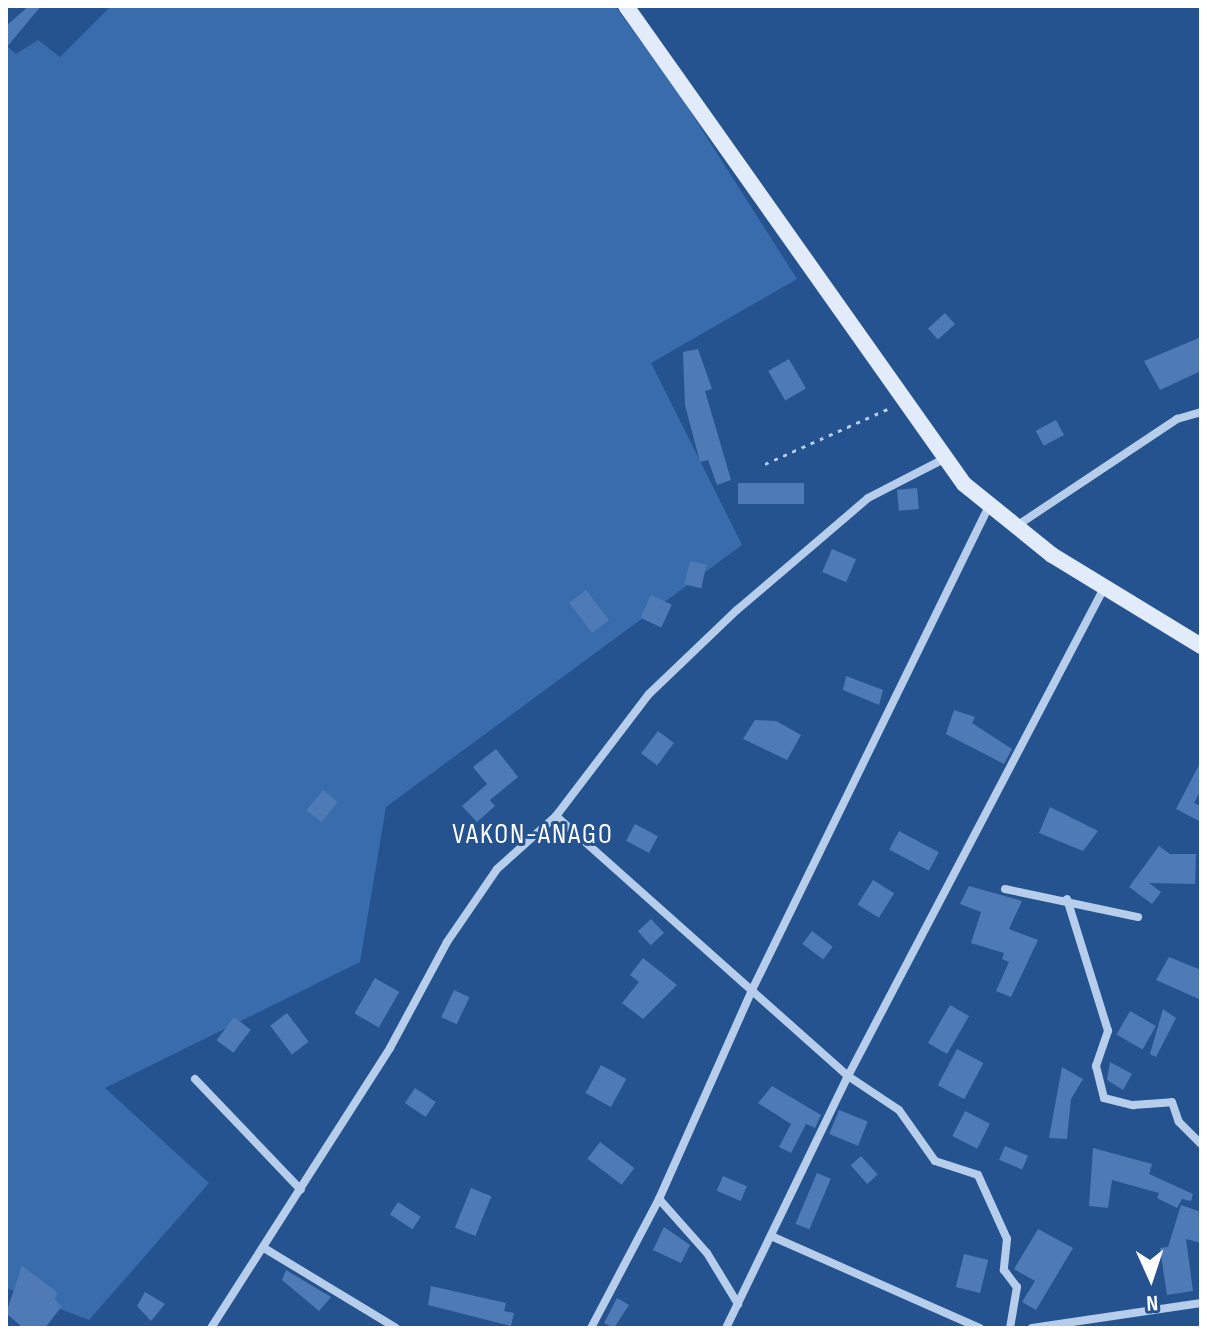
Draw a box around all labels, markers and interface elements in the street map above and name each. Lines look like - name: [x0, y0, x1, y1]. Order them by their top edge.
- district label: VAKON-ANAGO: [452, 818, 614, 852]
- north arrow: [1111, 1238, 1191, 1318]
- text: N: [1146, 1289, 1159, 1316]

